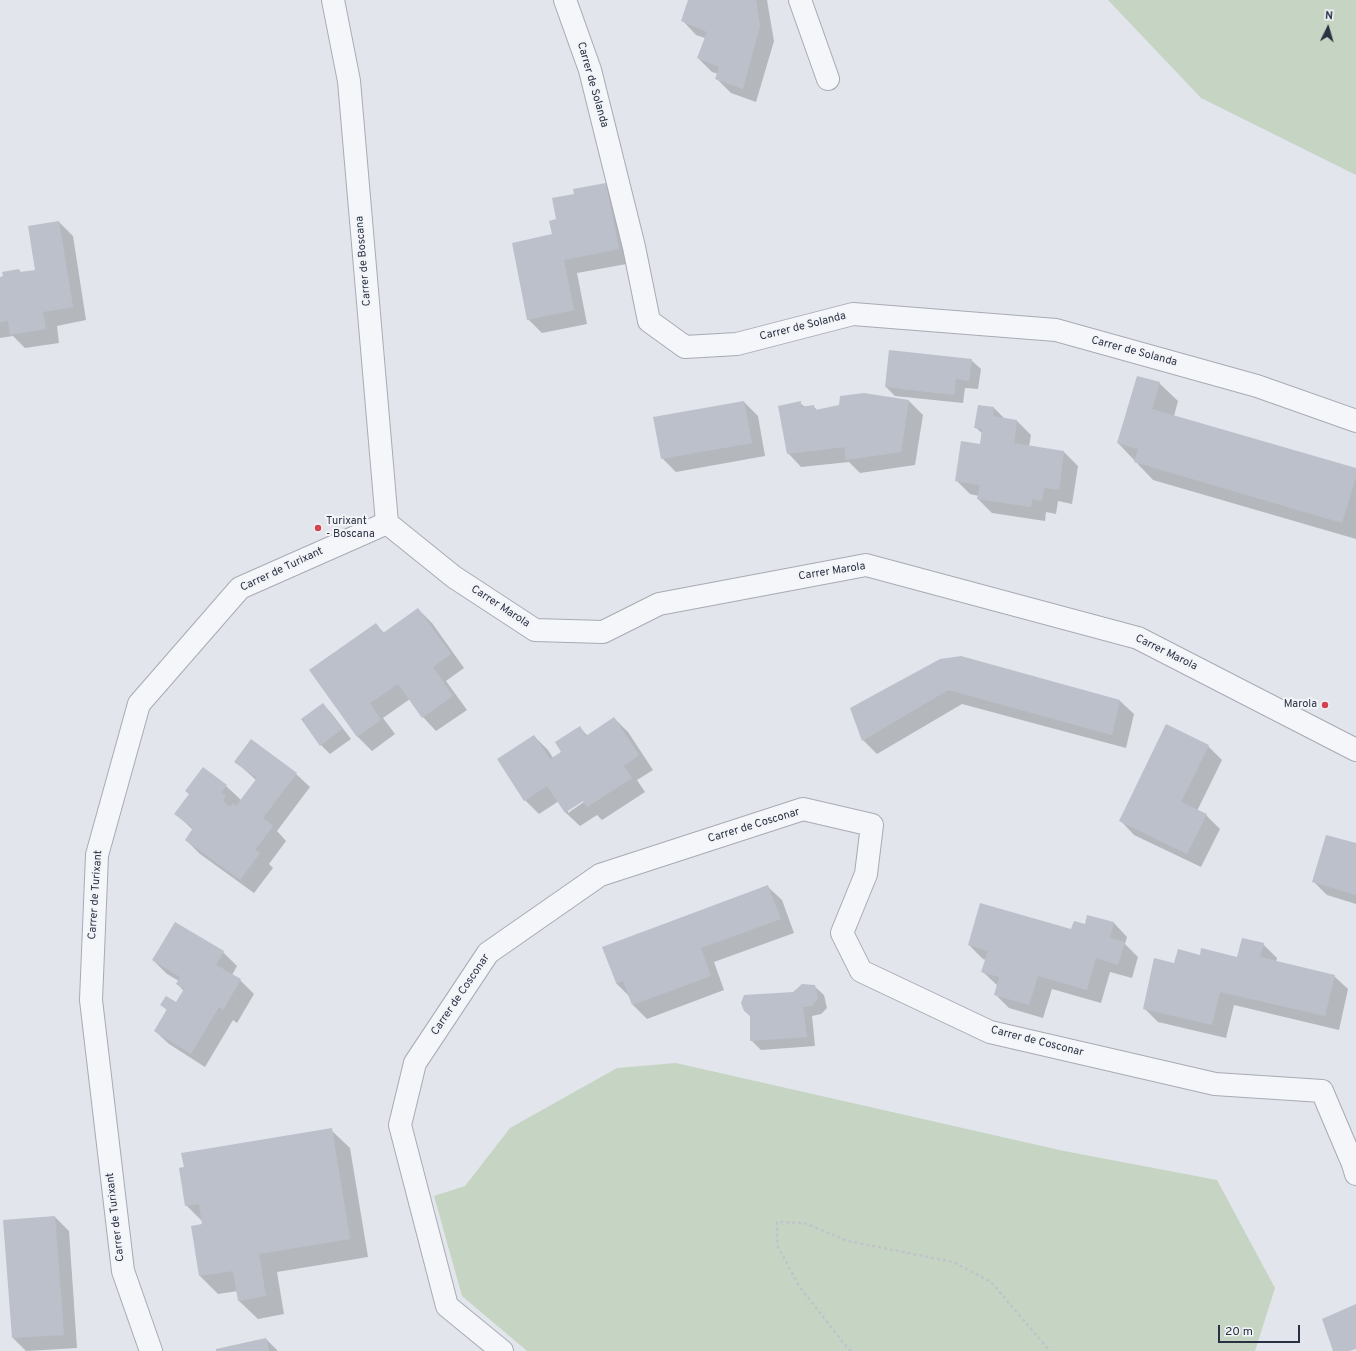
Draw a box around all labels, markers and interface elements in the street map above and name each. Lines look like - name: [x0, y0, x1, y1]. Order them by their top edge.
- north arrow: [1308, 8, 1348, 48]
- text: N: [1324, 9, 1334, 23]
- street label: Carrer de Solanda: [573, 41, 611, 129]
- street label: Carrer de Boscana: [353, 215, 375, 307]
- street label: Carrer de Solanda: [758, 310, 848, 344]
- street label: Carrer de Solanda: [1090, 334, 1178, 370]
- place label: Turixant - Boscana: [326, 515, 375, 541]
- marker: Turixant - Boscana: [313, 523, 323, 533]
- street label: Carrer de Turixant: [239, 545, 325, 595]
- street label: Carrer Marola: [798, 560, 866, 584]
- street label: Carrer Marola: [468, 583, 532, 631]
- street label: Carrer Marola: [1133, 632, 1199, 674]
- place label: Marola: [1284, 698, 1317, 712]
- marker: Marola: [1320, 700, 1330, 710]
- street label: Carrer de Cosconar: [707, 806, 801, 846]
- street label: Carrer de Turixant: [86, 850, 106, 940]
- street label: Carrer de Cosconar: [429, 952, 493, 1038]
- street label: Carrer de Cosconar: [989, 1024, 1085, 1060]
- street label: Carrer de Turixant: [104, 1172, 128, 1262]
- scale bar: [1220, 1317, 1302, 1343]
- text: 20 m: [1225, 1324, 1253, 1340]

